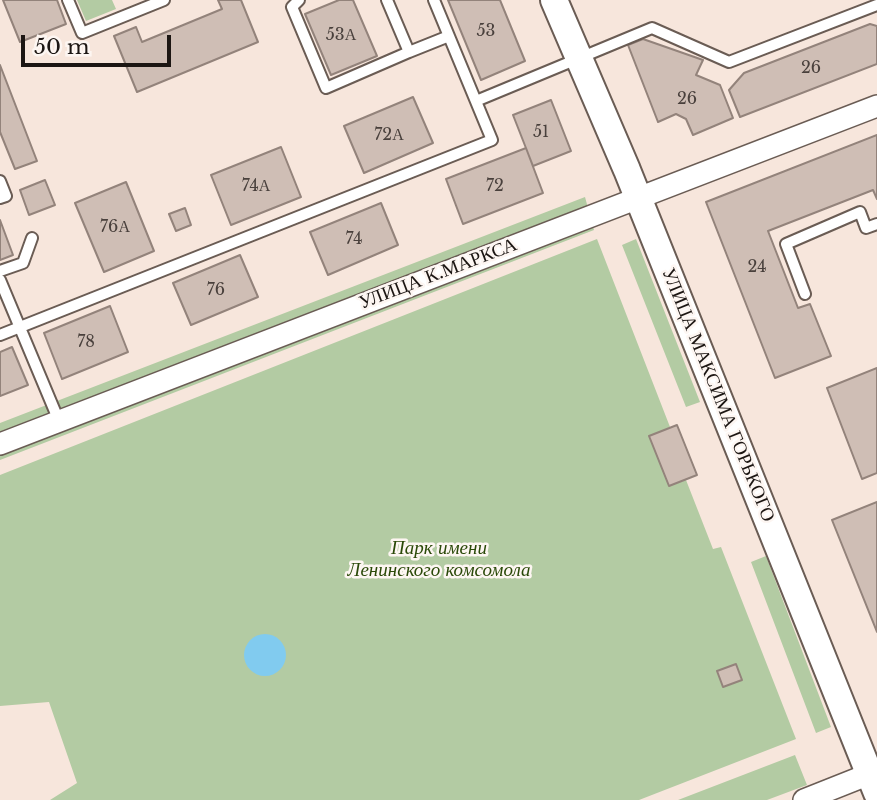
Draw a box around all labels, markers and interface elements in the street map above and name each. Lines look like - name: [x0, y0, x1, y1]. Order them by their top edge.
- scale bar: [24, 21, 175, 65]
- house number: 53: [477, 21, 495, 41]
- house number: 53А: [326, 25, 356, 45]
- text: 50 m: [34, 34, 89, 60]
- house number: 26: [801, 58, 821, 78]
- house number: 26: [677, 89, 697, 109]
- house number: 51: [533, 122, 549, 142]
- house number: 72А: [374, 125, 404, 145]
- house number: 74А: [242, 176, 270, 196]
- house number: 72: [486, 176, 504, 196]
- house number: 76А: [100, 217, 130, 237]
- house number: 74: [345, 229, 363, 249]
- street label: УЛИЦА К.МАРКСА: [356, 233, 520, 315]
- house number: 24: [747, 257, 767, 277]
- street label: УЛИЦА МАКСИМА ГОРЬКОГО: [656, 265, 780, 525]
- house number: 76: [207, 280, 225, 300]
- house number: 78: [77, 332, 95, 352]
- park label: Парк имени Ленинского комсомола: [348, 538, 530, 582]

